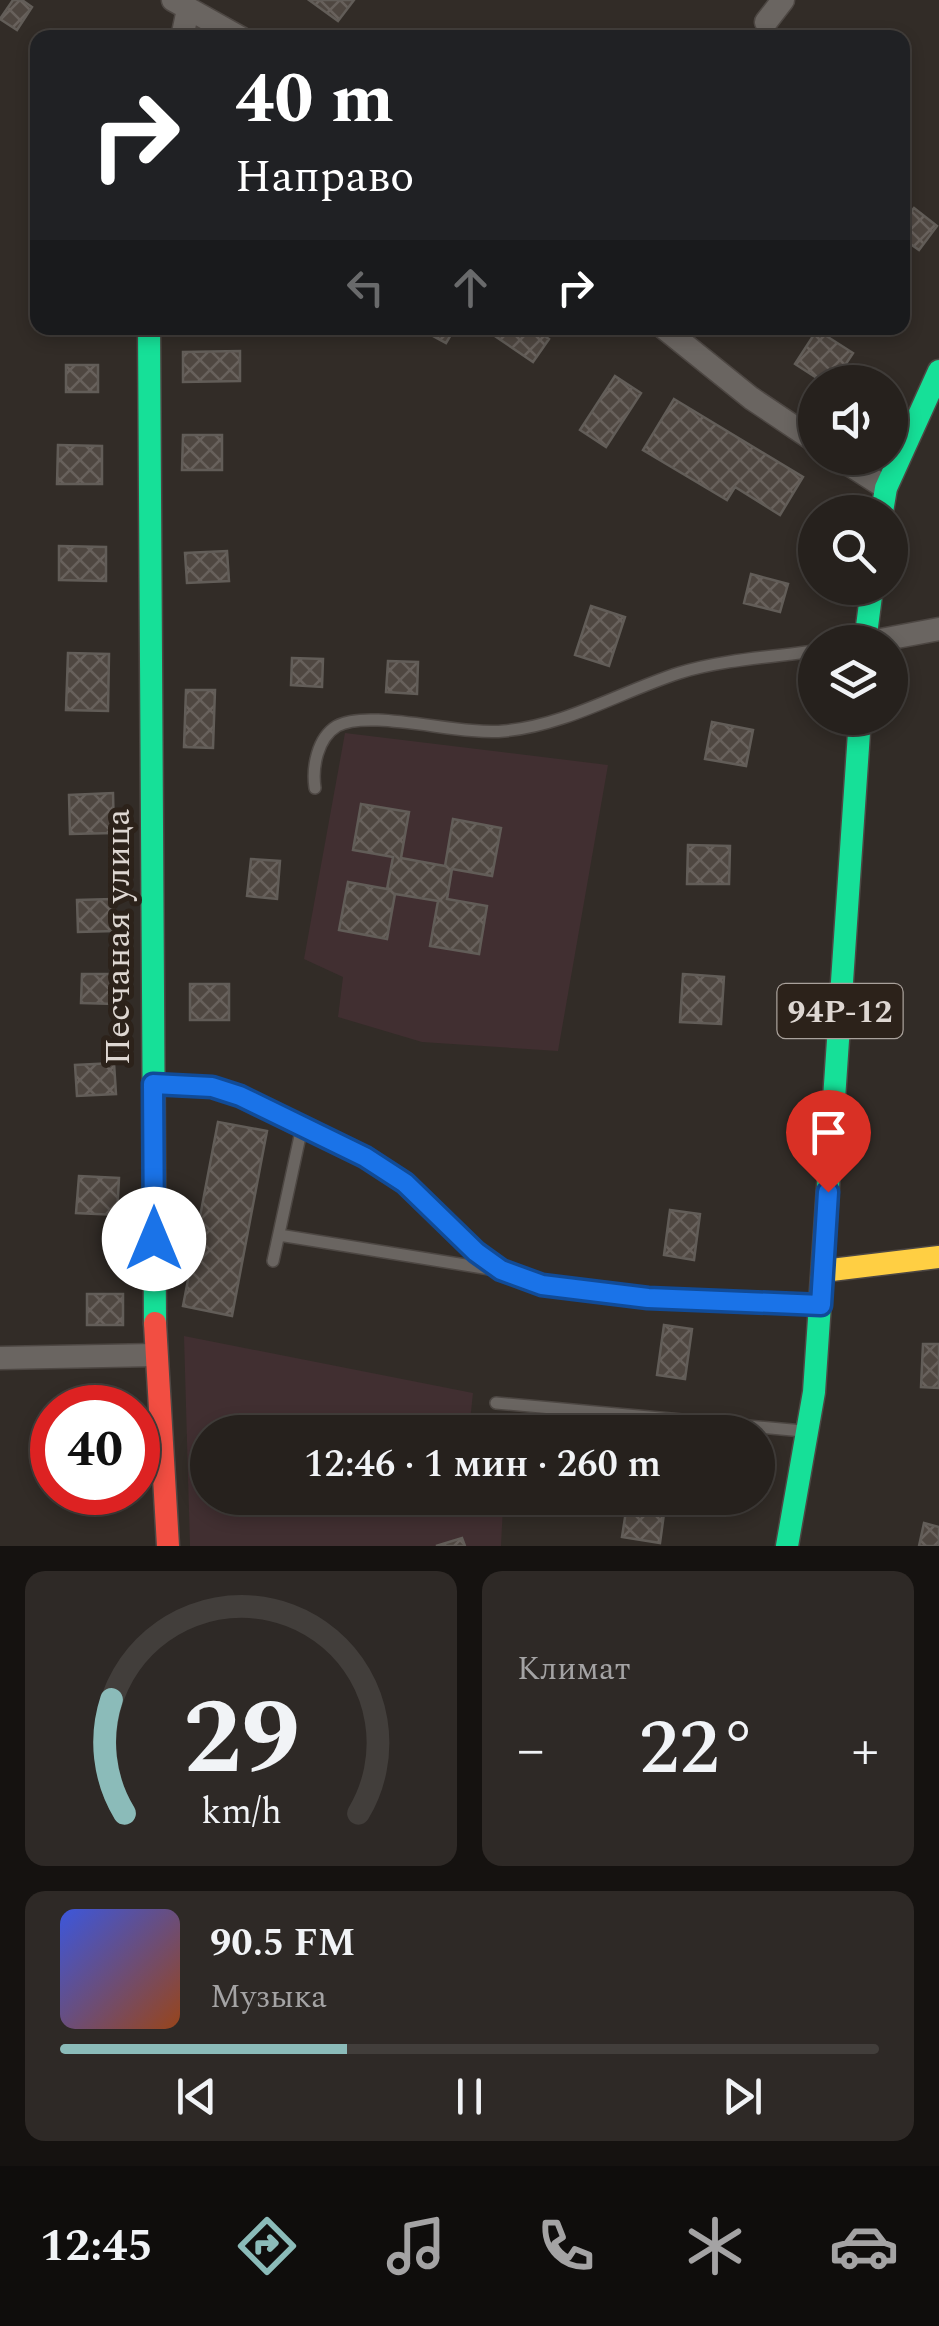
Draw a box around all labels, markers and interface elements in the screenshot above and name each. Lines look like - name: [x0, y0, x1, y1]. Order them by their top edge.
- text: 40 m: [235, 47, 394, 153]
- icon: right: [70, 70, 200, 200]
- text: Направо: [235, 143, 414, 212]
- icon: left: [338, 260, 393, 315]
- icon: ahead: [443, 260, 498, 315]
- icon: right: [548, 260, 603, 315]
- map controls: [798, 365, 908, 735]
- button: sound: [798, 365, 908, 475]
- button: search: [798, 495, 908, 605]
- button: layers: [798, 625, 908, 735]
- street label: Песчаная улица: [92, 809, 145, 1065]
- road number: 94Р-12: [778, 984, 902, 1038]
- pin: [786, 1090, 871, 1193]
- icon: arrive: [801, 1105, 856, 1160]
- position arrow: [102, 1187, 206, 1291]
- speed limit sign: 40: [30, 1385, 160, 1515]
- text: 12:46 · 1 мин · 260 m: [304, 1436, 661, 1494]
- text: Климат: [517, 1645, 630, 1694]
- text: 29: [183, 1661, 299, 1819]
- text: 22°: [639, 1693, 757, 1807]
- text: −: [517, 1709, 545, 1792]
- text: +: [851, 1709, 879, 1792]
- text: km/h: [201, 1785, 281, 1840]
- text: 90.5 FM: [210, 1915, 355, 1973]
- text: Музыка: [210, 1973, 327, 2022]
- icon: previous: [169, 2069, 224, 2124]
- icon: pause: [442, 2069, 497, 2124]
- icon: next: [715, 2069, 770, 2124]
- icon: directions: [232, 2211, 302, 2281]
- icon: music: [381, 2211, 451, 2281]
- icon: phone: [531, 2211, 601, 2281]
- icon: climate: [680, 2211, 750, 2281]
- icon: car: [829, 2211, 899, 2281]
- text: 12:45: [40, 2212, 153, 2281]

